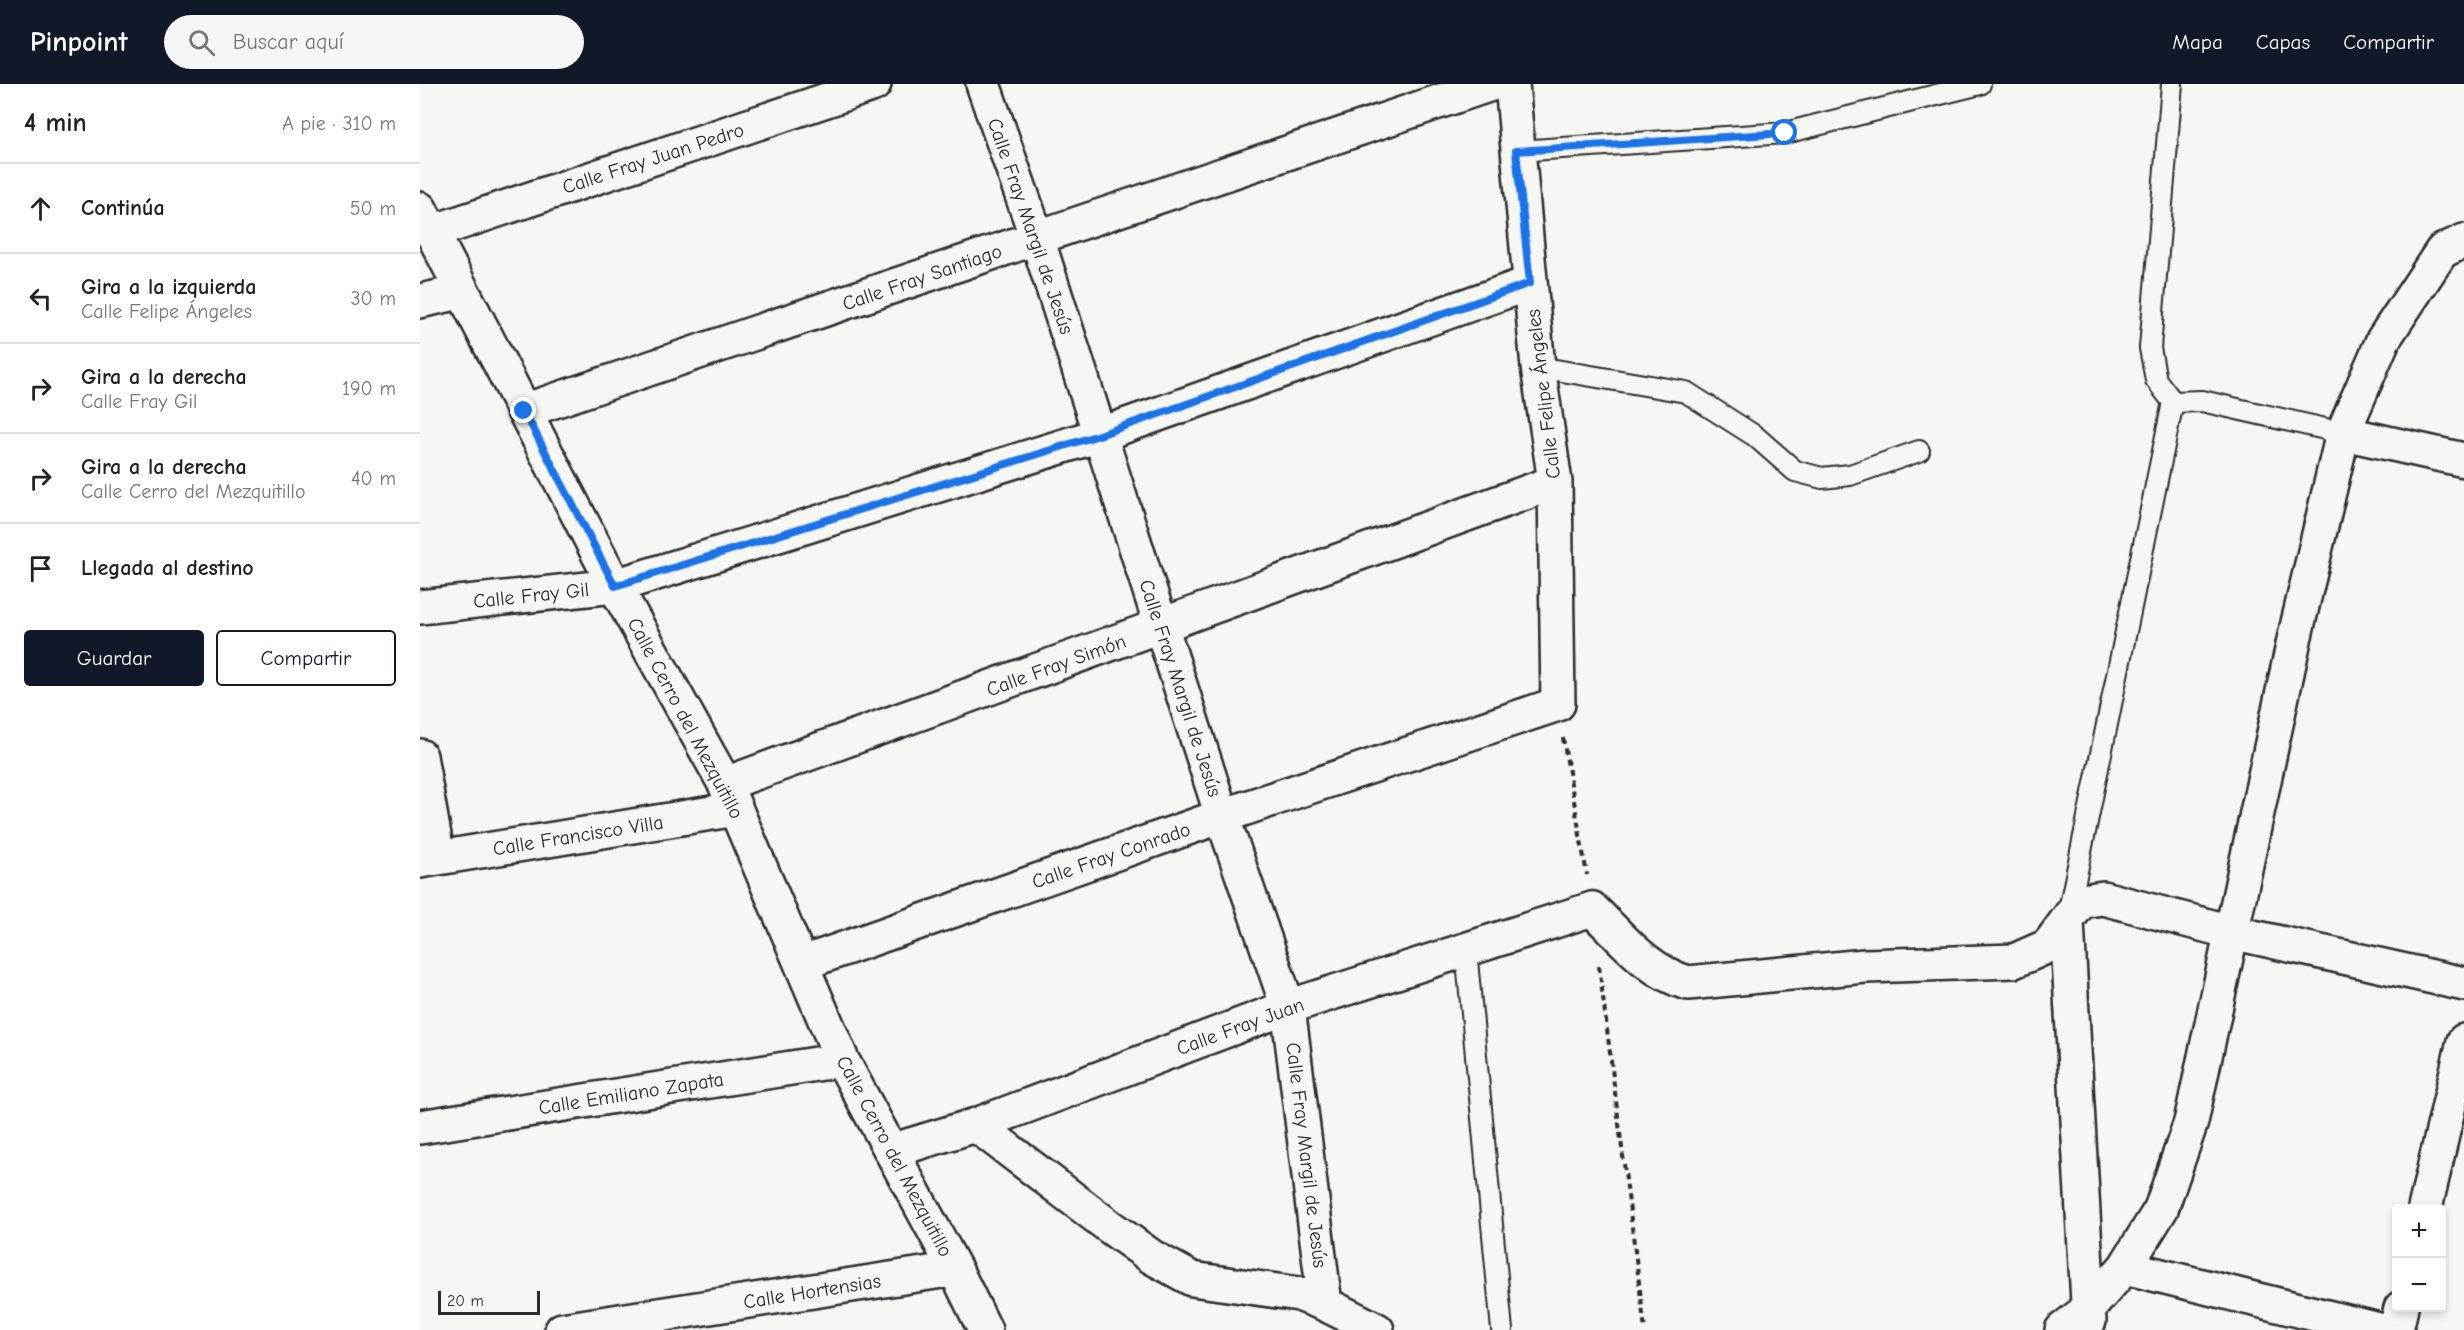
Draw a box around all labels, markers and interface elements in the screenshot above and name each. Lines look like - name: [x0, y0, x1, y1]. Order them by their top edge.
- search box: [164, 15, 584, 69]
- text: Pinpoint: [30, 26, 128, 58]
- icon: search: [185, 26, 218, 59]
- text: Buscar aquí: [233, 29, 344, 55]
- text: Mapa: [2172, 30, 2223, 54]
- text: Capas: [2256, 30, 2310, 54]
- text: Compartir: [2343, 30, 2434, 54]
- text: 4 min: [24, 108, 87, 138]
- text: A pie · 310 m: [282, 112, 396, 135]
- street label: Calle Fray Margil de Jesús: [983, 115, 1078, 337]
- street label: Calle Fray Juan Pedro: [559, 118, 747, 199]
- route start: [1771, 119, 1797, 145]
- icon: ahead: [24, 192, 57, 225]
- text: Continúa: [81, 195, 165, 221]
- text: 50 m: [350, 197, 396, 220]
- street label: Calle Fray Santiago: [839, 239, 1005, 316]
- text: Gira a la izquierda: [81, 274, 256, 300]
- icon: left: [24, 282, 57, 315]
- text: 30 m: [350, 287, 396, 310]
- text: Calle Felipe Ángeles: [81, 300, 252, 323]
- street label: Calle Felipe Ángeles: [1521, 308, 1565, 480]
- text: Gira a la derecha: [81, 364, 247, 390]
- icon: right: [24, 372, 57, 405]
- text: 190 m: [342, 377, 396, 400]
- text: Calle Fray Gil: [81, 390, 197, 413]
- route end: [510, 397, 536, 423]
- text: Gira a la derecha: [81, 454, 247, 480]
- icon: right: [24, 462, 57, 495]
- text: 40 m: [351, 467, 396, 490]
- text: Calle Cerro del Mezquitillo: [81, 480, 306, 503]
- icon: arrive: [24, 552, 57, 585]
- text: Llegada al destino: [81, 555, 254, 581]
- street label: Calle Fray Margil de Jesús: [1135, 577, 1227, 800]
- street label: Calle Fray Gil: [472, 578, 590, 613]
- street label: Calle Cerro del Mezquitillo: [623, 614, 748, 823]
- button: Guardar: [24, 630, 204, 686]
- button: Compartir: [216, 630, 396, 686]
- street label: Calle Fray Simón: [983, 630, 1129, 701]
- street label: Calle Francisco Villa: [491, 811, 665, 860]
- street label: Calle Fray Conrado: [1029, 818, 1193, 893]
- street label: Calle Fray Juan: [1173, 993, 1307, 1060]
- street label: Calle Fray Margil de Jesús: [1281, 1041, 1332, 1269]
- street label: Calle Cerro del Mezquitillo: [832, 1052, 957, 1261]
- street label: Calle Emiliano Zapata: [537, 1067, 725, 1119]
- map controls: [2392, 1204, 2446, 1312]
- button: +: [2392, 1204, 2446, 1258]
- button: −: [2392, 1258, 2446, 1312]
- street label: Calle Hortensias: [742, 1269, 882, 1314]
- scale bar: [438, 1288, 540, 1316]
- text: 20 m: [447, 1292, 484, 1310]

